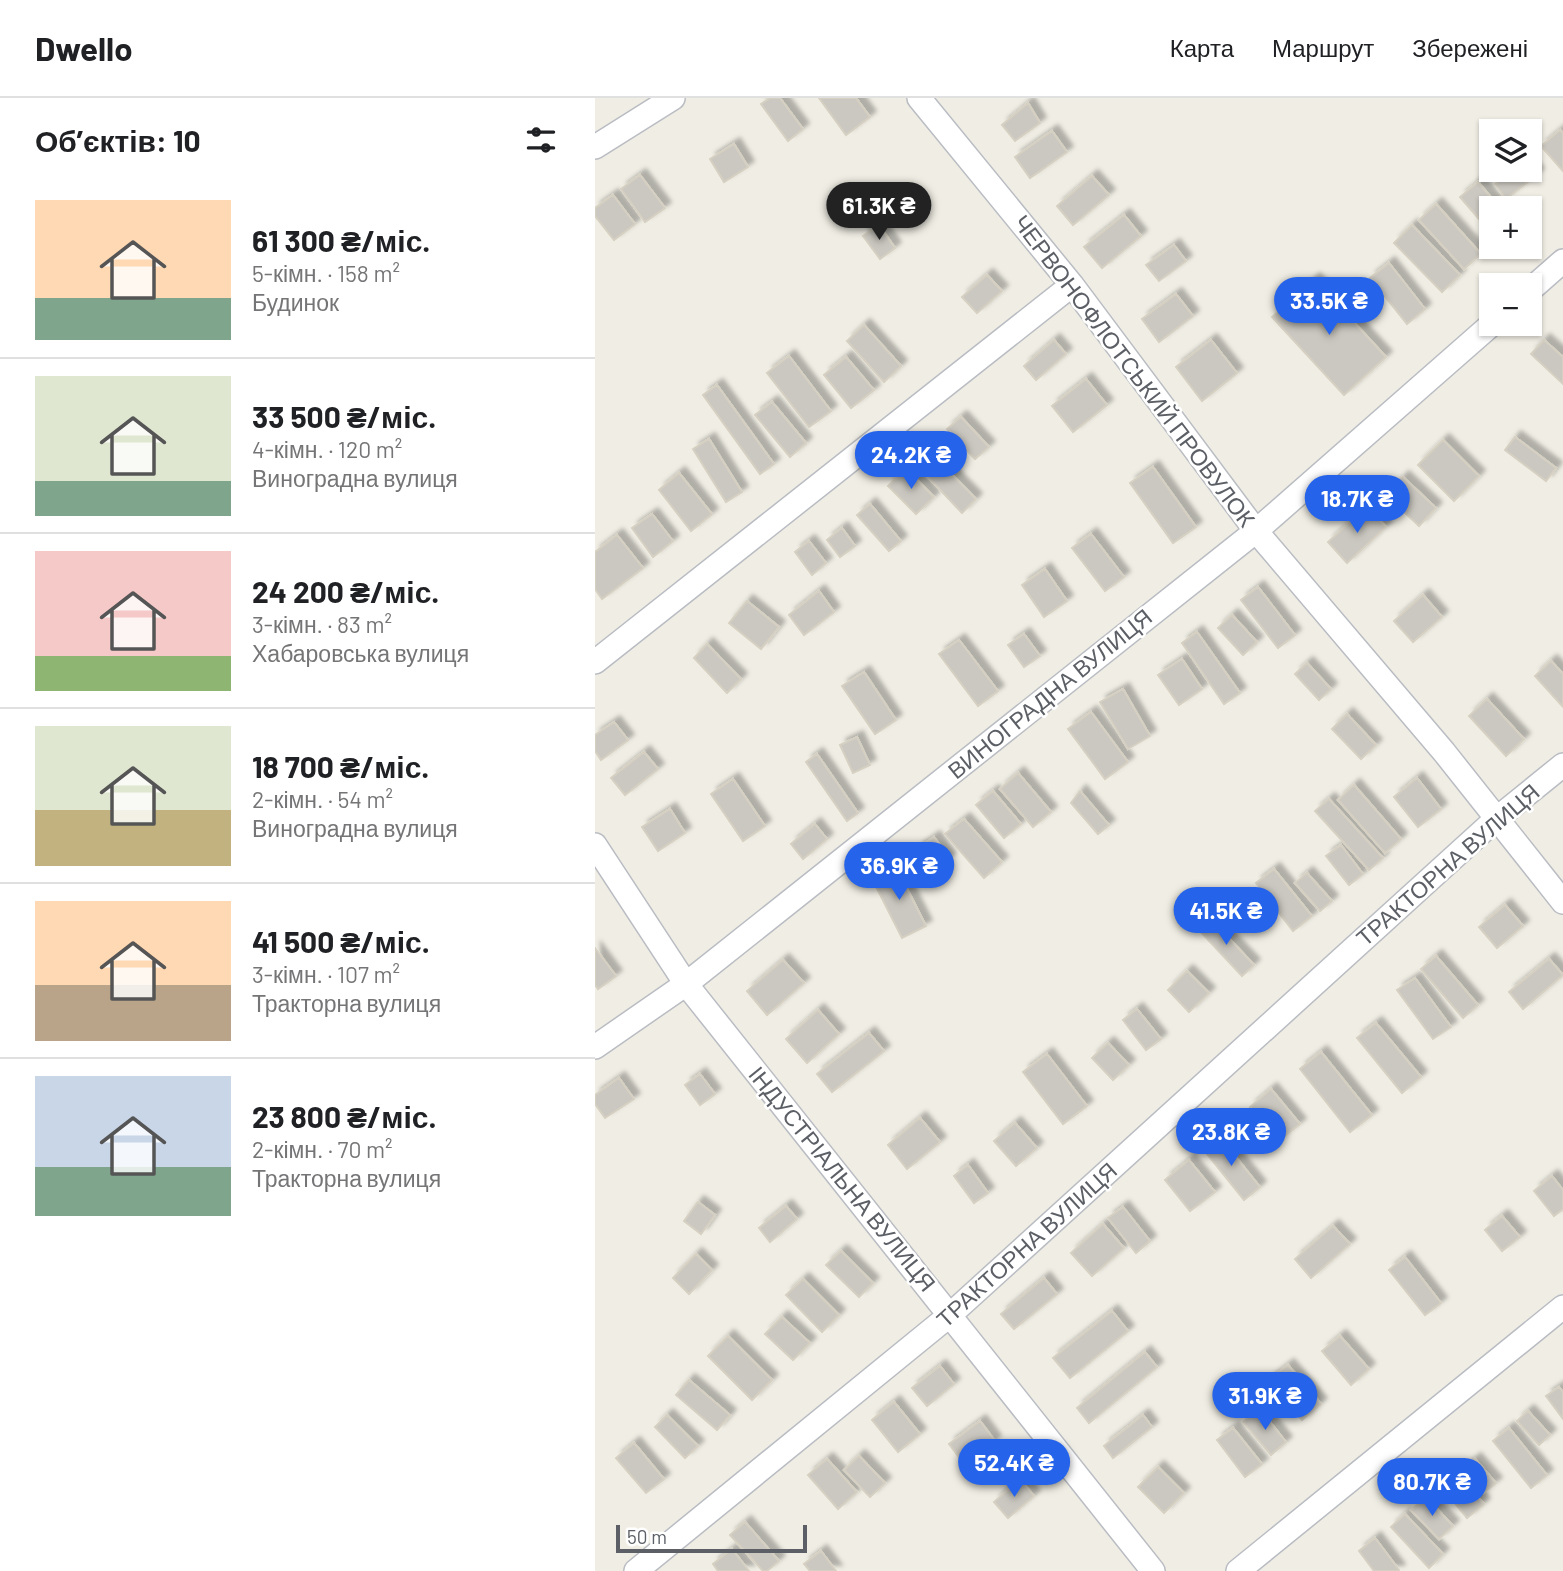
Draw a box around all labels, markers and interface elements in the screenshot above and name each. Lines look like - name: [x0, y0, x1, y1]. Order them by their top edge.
- text: Dwello: [35, 28, 133, 68]
- text: Карта: [1170, 33, 1234, 62]
- text: Маршрут: [1272, 33, 1374, 62]
- text: Збережені: [1412, 33, 1528, 62]
- map controls: [1479, 119, 1542, 336]
- button: layers: [1479, 119, 1542, 182]
- icon: filters: [522, 121, 560, 159]
- text: Об’єктів: 10: [35, 122, 201, 158]
- pin: 61.3K ₴: [814, 183, 944, 242]
- text: 61.3K ₴: [842, 191, 916, 219]
- button: +: [1479, 196, 1542, 259]
- street label: ЧЕРВОНОФЛОТСЬКИЙ ПРОВУЛОК: [1008, 209, 1262, 532]
- text: 61 300 ₴/міс.: [252, 222, 430, 258]
- icon: home: [91, 228, 175, 312]
- text: 5-кімн. · 158 m²: [252, 259, 400, 287]
- button: −: [1479, 273, 1542, 336]
- pin: 33.5K ₴: [1264, 278, 1394, 337]
- text: 33.5K ₴: [1290, 286, 1368, 314]
- text: Будинок: [252, 288, 339, 316]
- text: 33 500 ₴/міс.: [252, 398, 436, 434]
- icon: home: [91, 404, 175, 488]
- pin: 24.2K ₴: [846, 432, 976, 491]
- text: 4-кімн. · 120 m²: [252, 435, 402, 463]
- text: 24.2K ₴: [871, 440, 951, 468]
- text: Виноградна вулиця: [252, 464, 458, 492]
- pin: 18.7K ₴: [1292, 476, 1422, 535]
- text: 18.7K ₴: [1321, 484, 1393, 512]
- text: 24 200 ₴/міс.: [252, 573, 439, 609]
- icon: home: [91, 579, 175, 663]
- street label: ВИНОГРАДНА ВУЛИЦЯ: [942, 602, 1157, 784]
- text: 3-кімн. · 83 m²: [252, 610, 392, 638]
- text: Хабаровська вулиця: [252, 639, 469, 667]
- text: 18 700 ₴/міс.: [252, 748, 429, 784]
- icon: home: [91, 754, 175, 838]
- street label: ТРАКТОРНА ВУЛИЦЯ: [1350, 777, 1544, 951]
- text: 2-кімн. · 54 m²: [252, 785, 393, 813]
- text: Виноградна вулиця: [252, 814, 458, 842]
- pin: 36.9K ₴: [834, 842, 964, 902]
- text: 36.9K ₴: [860, 851, 938, 879]
- pin: 41.5K ₴: [1161, 888, 1291, 947]
- text: 41.5K ₴: [1190, 896, 1262, 924]
- text: 41 500 ₴/міс.: [252, 923, 430, 959]
- icon: home: [91, 929, 175, 1013]
- text: 3-кімн. · 107 m²: [252, 960, 400, 988]
- text: Тракторна вулиця: [252, 989, 441, 1017]
- street label: ІНДУСТРІАЛЬНА ВУЛИЦЯ: [743, 1060, 942, 1297]
- text: 23 800 ₴/міс.: [252, 1098, 437, 1134]
- icon: home: [91, 1104, 175, 1188]
- pin: 23.8K ₴: [1166, 1108, 1296, 1168]
- text: 23.8K ₴: [1192, 1117, 1270, 1145]
- text: 2-кімн. · 70 m²: [252, 1135, 393, 1163]
- street label: ТРАКТОРНА ВУЛИЦЯ: [930, 1156, 1122, 1333]
- text: Тракторна вулиця: [252, 1164, 441, 1192]
- pin: 31.9K ₴: [1200, 1372, 1330, 1432]
- text: 31.9K ₴: [1228, 1381, 1302, 1409]
- pin: 52.4K ₴: [949, 1440, 1079, 1499]
- text: 52.4K ₴: [974, 1448, 1054, 1476]
- pin: 80.7K ₴: [1367, 1458, 1497, 1518]
- text: 80.7K ₴: [1393, 1467, 1471, 1495]
- scale bar: [616, 1522, 807, 1554]
- text: 50 m: [627, 1525, 667, 1548]

